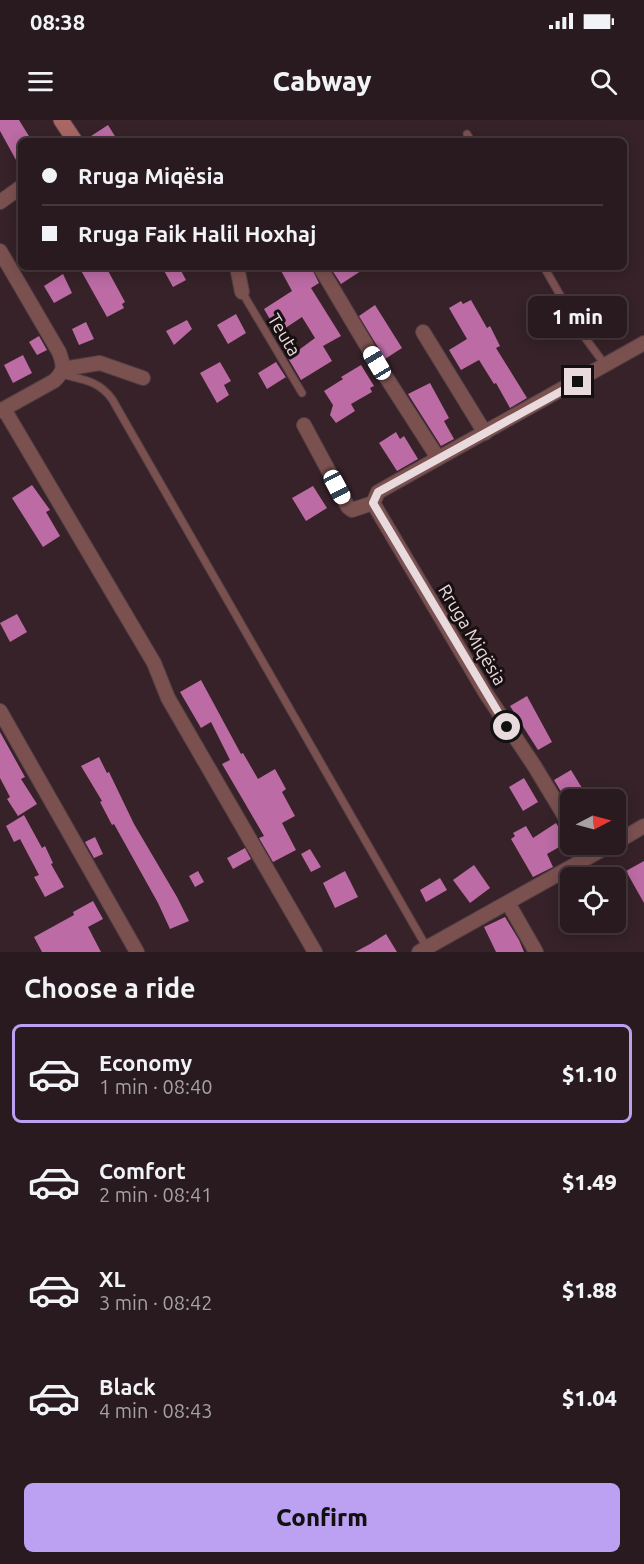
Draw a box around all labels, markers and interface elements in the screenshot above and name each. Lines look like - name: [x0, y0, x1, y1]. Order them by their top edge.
- text: 08:38: [30, 9, 85, 34]
- icon: menu: [24, 65, 57, 98]
- icon: search: [587, 65, 620, 98]
- text: Cabway: [273, 66, 371, 96]
- text: Rruga Miqësia: [78, 163, 224, 188]
- text: Rruga Faik Halil Hoxhaj: [78, 221, 316, 246]
- callout: 1 min: [528, 295, 628, 337]
- text: 1 min: [552, 305, 603, 328]
- street label: Teuta: [265, 310, 305, 359]
- car: [360, 343, 394, 383]
- route end: [564, 368, 591, 395]
- car: [321, 467, 353, 507]
- street label: Rruga Miqësia: [435, 580, 511, 688]
- route start: [493, 713, 520, 740]
- north arrow: [560, 789, 626, 855]
- map controls: [560, 789, 626, 933]
- button: locate: [560, 867, 626, 933]
- text: Choose a ride: [24, 973, 196, 1003]
- icon: car: [27, 1047, 81, 1101]
- text: Economy: [99, 1050, 192, 1075]
- text: $1.10: [562, 1061, 617, 1086]
- text: 1 min · 08:40: [99, 1075, 213, 1098]
- icon: car: [27, 1155, 81, 1209]
- text: Comfort: [99, 1158, 186, 1183]
- text: $1.49: [562, 1169, 617, 1194]
- text: 2 min · 08:41: [99, 1183, 213, 1206]
- icon: car: [27, 1263, 81, 1317]
- text: XL: [99, 1266, 126, 1291]
- text: $1.88: [562, 1277, 617, 1302]
- text: 3 min · 08:42: [99, 1291, 213, 1314]
- icon: car: [27, 1371, 81, 1425]
- text: Black: [99, 1374, 156, 1399]
- text: $1.04: [562, 1385, 617, 1410]
- text: 4 min · 08:43: [99, 1399, 213, 1422]
- button: Confirm: [24, 1483, 620, 1552]

